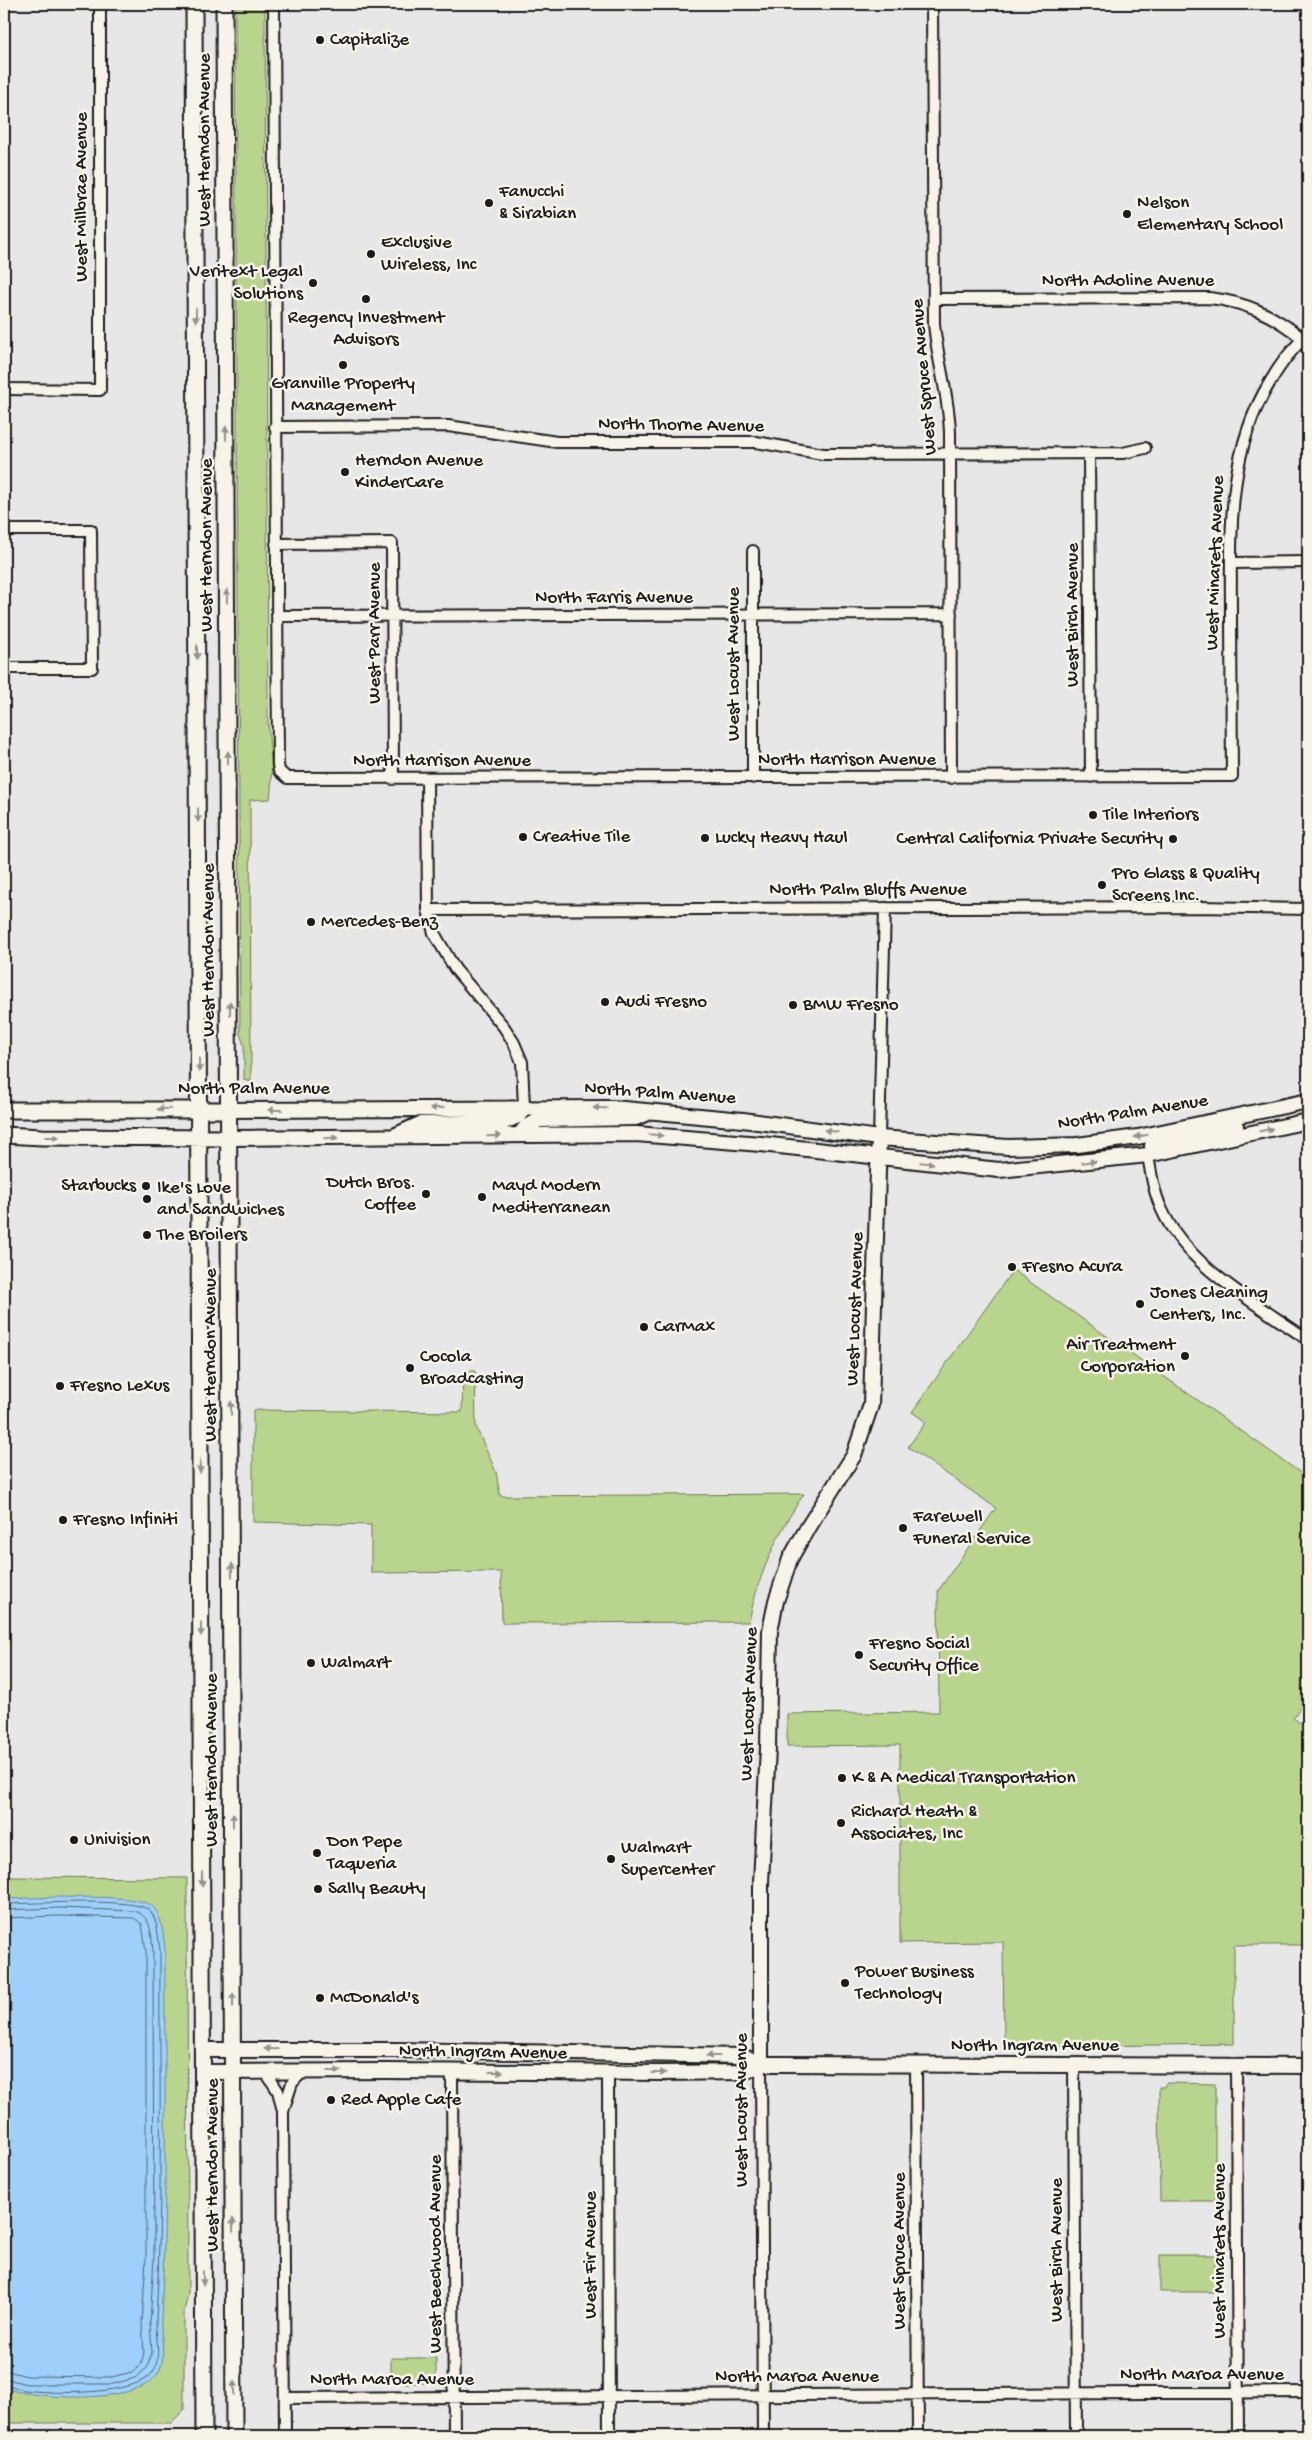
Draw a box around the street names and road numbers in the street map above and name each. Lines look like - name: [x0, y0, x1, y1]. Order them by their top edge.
- street label: West Herndon Avenue: [194, 53, 217, 227]
- street label: West Millbrae Avenue: [71, 112, 94, 282]
- street label: North Adoline Avenue: [1042, 270, 1214, 293]
- street label: West Spruce Avenue: [907, 298, 943, 456]
- street label: North Thorne Avenue: [598, 413, 764, 439]
- street label: West Herndon Avenue: [196, 458, 219, 632]
- street label: West Minarets Avenue: [1201, 475, 1231, 651]
- street label: West Birch Avenue: [1062, 543, 1085, 687]
- street label: West Parr Avenue: [364, 562, 387, 704]
- street label: North Farris Avenue: [535, 587, 693, 610]
- street label: West Locust Avenue: [723, 587, 746, 741]
- street label: North Harrison Avenue: [758, 749, 936, 772]
- street label: North Harrison Avenue: [353, 750, 531, 773]
- street label: West Herndon Avenue: [198, 863, 221, 1037]
- street label: North Palm Bluffs Avenue: [769, 879, 967, 902]
- street label: North Palm Avenue: [583, 1077, 737, 1111]
- street label: North Palm Avenue: [178, 1078, 330, 1101]
- street label: North Palm Avenue: [1056, 1090, 1210, 1136]
- street label: West Locust Avenue: [842, 1232, 870, 1386]
- street label: West Herndon Avenue: [200, 1268, 223, 1442]
- street label: West Locust Avenue: [736, 1627, 764, 1781]
- street label: West Herndon Avenue: [201, 1673, 224, 1847]
- street label: West Locust Avenue: [731, 2033, 754, 2187]
- street label: North Ingram Avenue: [951, 2035, 1119, 2058]
- street label: North Ingram Avenue: [399, 2040, 568, 2066]
- street label: West Herndon Avenue: [202, 2078, 225, 2252]
- street label: West Beechwood Avenue: [425, 2155, 448, 2353]
- street label: West Minarets Avenue: [1209, 2163, 1232, 2339]
- street label: West Spruce Avenue: [889, 2172, 912, 2329]
- street label: West Birch Avenue: [1046, 2178, 1069, 2322]
- street label: West Fir Avenue: [580, 2191, 603, 2319]
- street label: North Maroa Avenue: [1120, 2364, 1284, 2387]
- street label: North Maroa Avenue: [715, 2366, 879, 2389]
- street label: North Maroa Avenue: [310, 2369, 474, 2392]

